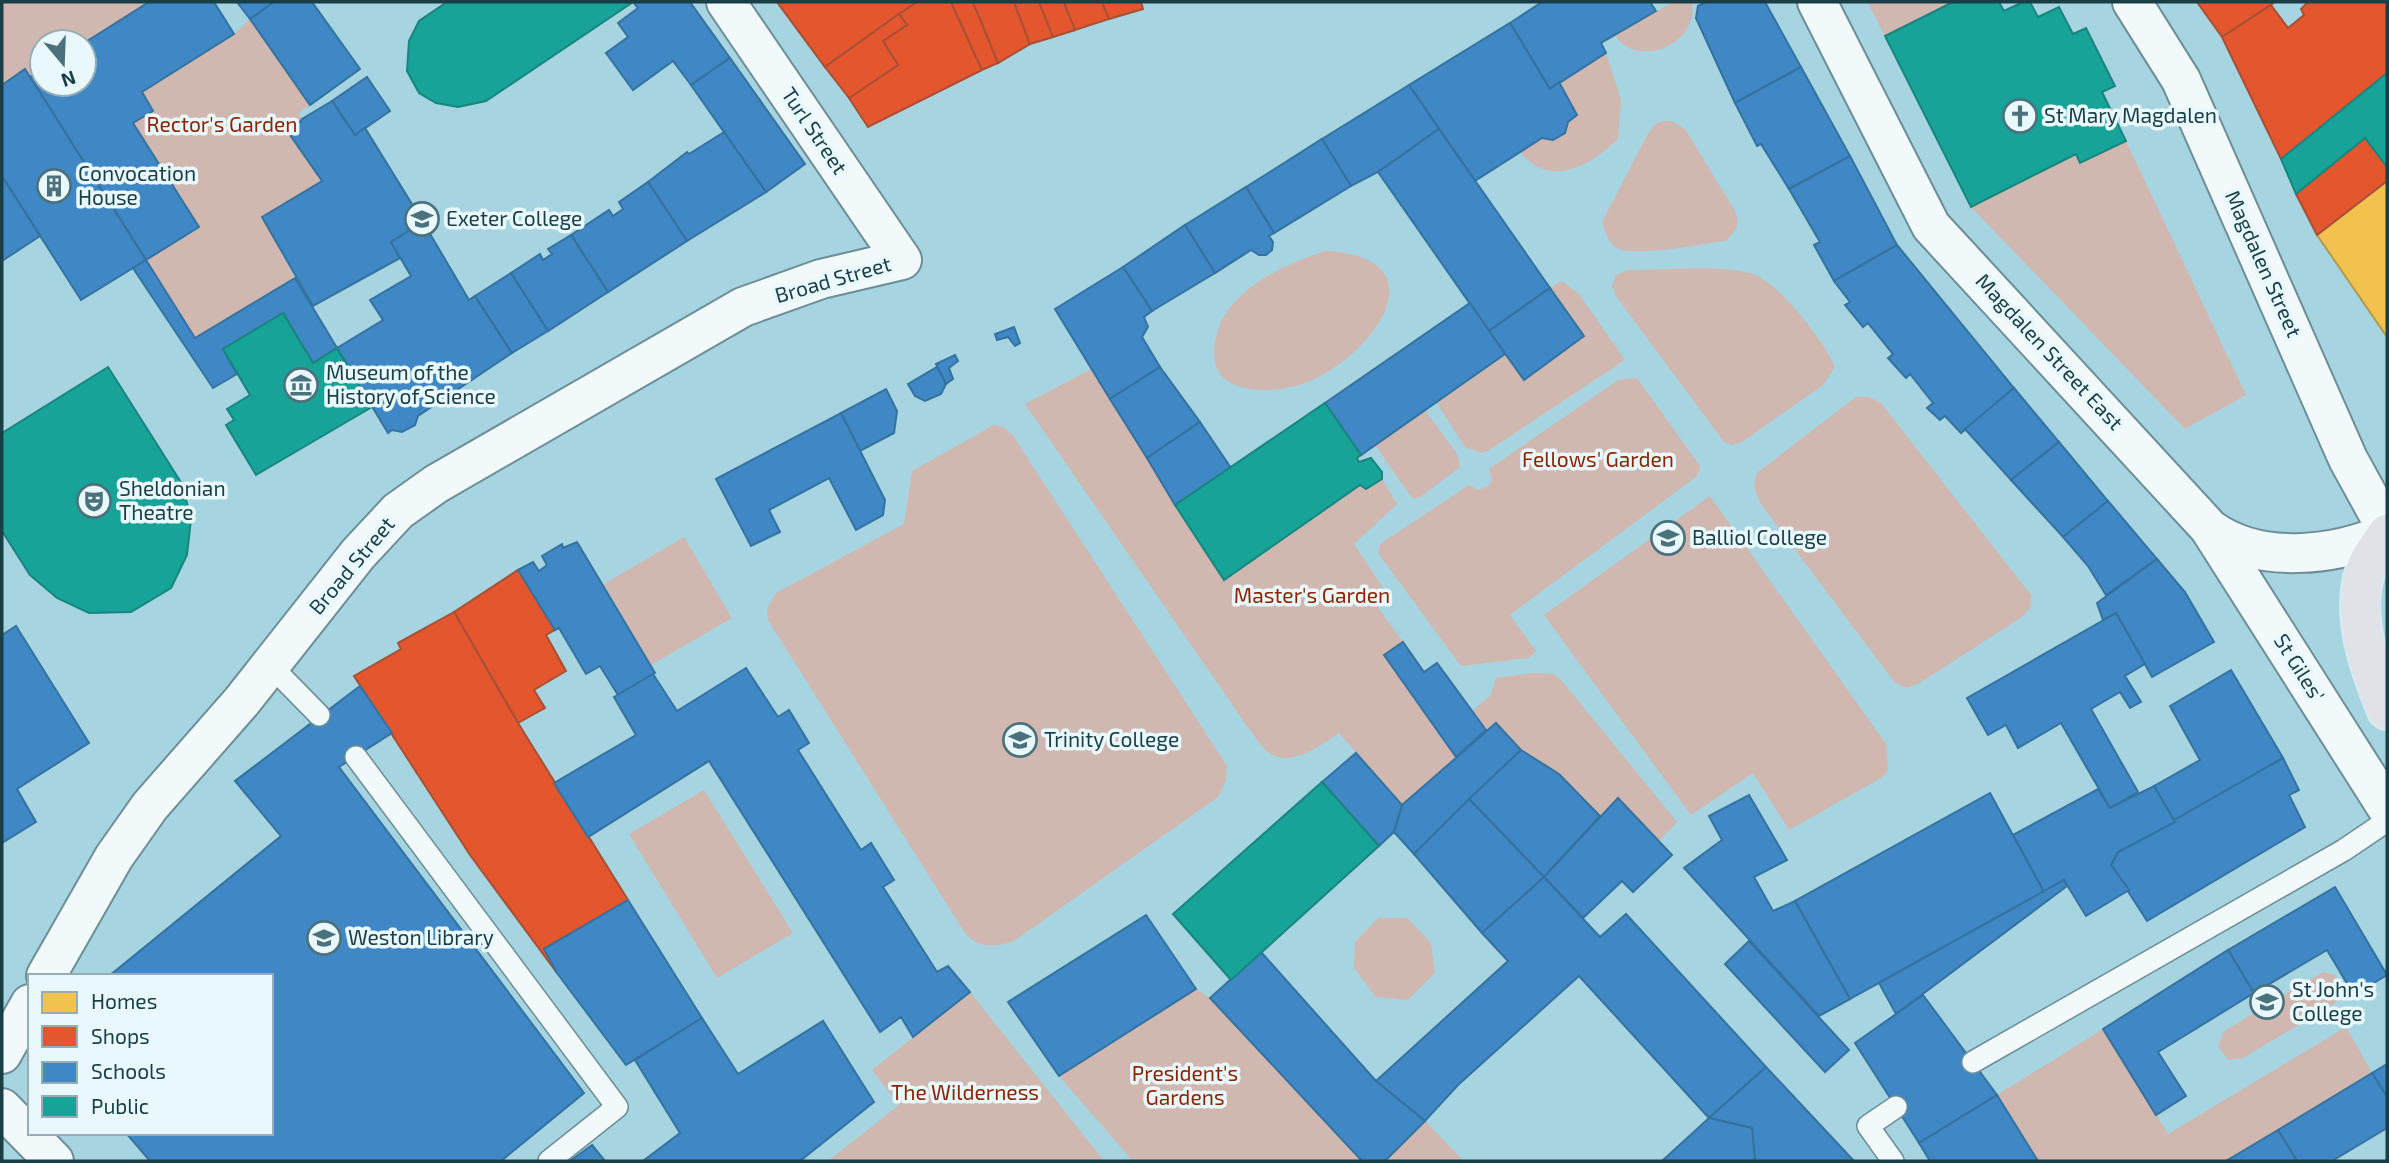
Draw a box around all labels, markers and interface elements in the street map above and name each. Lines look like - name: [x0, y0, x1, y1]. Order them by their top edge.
- north arrow: [28, 28, 98, 98]
- text: N: [58, 66, 79, 93]
- street label: Turl Street: [777, 82, 853, 178]
- church icon: St Mary Magdalen: [2001, 97, 2039, 135]
- place label: St Mary Magdalen: [2044, 102, 2217, 127]
- park label: Rector's Garden: [147, 111, 297, 136]
- place label: Convocation House: [78, 160, 196, 209]
- building icon: Convocation House: [35, 167, 73, 205]
- street label: Magdalen Street: [2221, 186, 2308, 341]
- school or university icon: Exeter College: [403, 200, 441, 238]
- place label: Exeter College: [446, 205, 582, 230]
- street label: Broad Street: [772, 250, 894, 307]
- street label: Magdalen Street East: [1971, 268, 2129, 434]
- place label: Museum of the History of Science: [326, 359, 496, 408]
- museum icon: Museum of the History of Science: [282, 366, 320, 404]
- park label: Fellows' Garden: [1522, 446, 1674, 471]
- place label: Sheldonian Theatre: [119, 475, 226, 524]
- theatre icon: Sheldonian Theatre: [75, 482, 113, 520]
- street label: Broad Street: [303, 511, 399, 619]
- school or university icon: Balliol College: [1649, 519, 1687, 557]
- place label: Balliol College: [1692, 524, 1827, 549]
- park label: Master's Garden: [1234, 582, 1390, 607]
- street label: St Giles': [2270, 629, 2331, 706]
- school or university icon: Trinity College: [1001, 721, 1039, 759]
- place label: Trinity College: [1044, 726, 1179, 751]
- school or university icon: Weston Library: [305, 919, 343, 957]
- place label: Weston Library: [348, 924, 494, 949]
- legend: [28, 974, 273, 1135]
- place label: St John's College: [2292, 976, 2374, 1025]
- school or university icon: St John's College: [2248, 983, 2286, 1021]
- text: Homes: [91, 988, 157, 1013]
- text: Shops: [91, 1023, 150, 1048]
- text: Schools: [91, 1058, 166, 1083]
- park label: President's Gardens: [1132, 1060, 1238, 1109]
- park label: The Wilderness: [891, 1079, 1039, 1104]
- text: Public: [91, 1093, 149, 1118]

